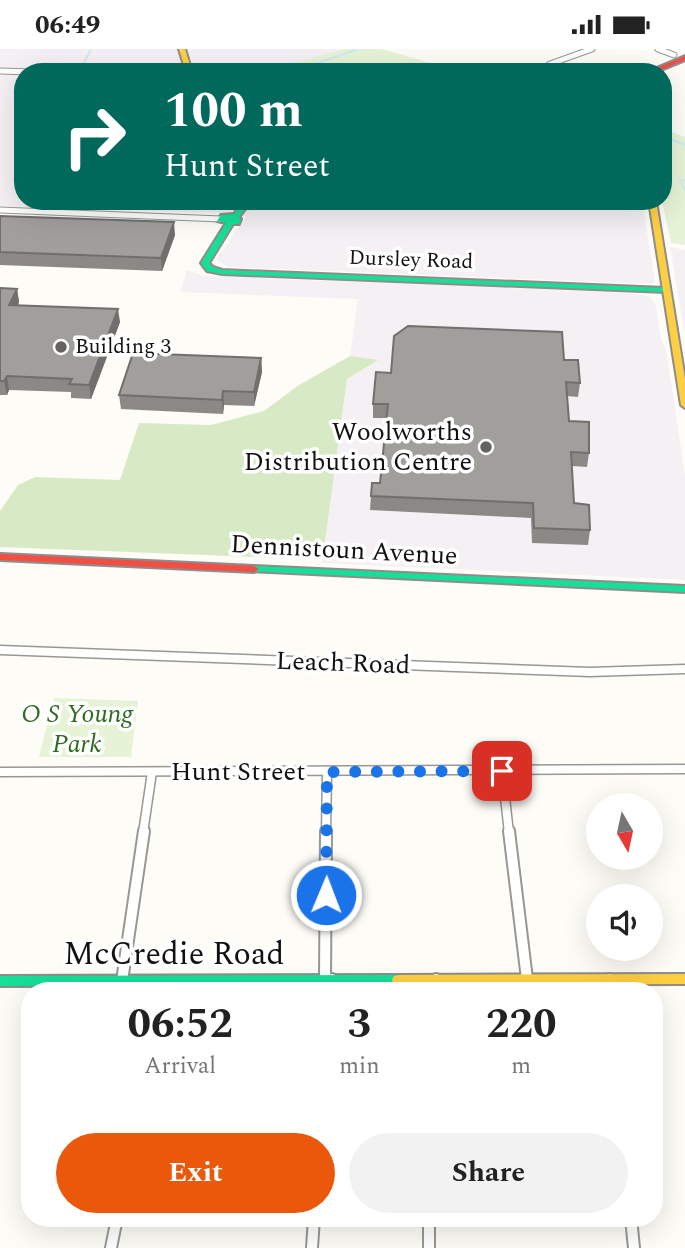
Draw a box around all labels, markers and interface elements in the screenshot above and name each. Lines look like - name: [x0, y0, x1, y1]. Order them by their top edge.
- text: 06:49: [35, 5, 100, 45]
- text: 100 m: [164, 74, 303, 149]
- icon: right: [49, 91, 140, 182]
- text: Hunt Street: [164, 142, 330, 191]
- street label: Dursley Road: [348, 242, 474, 278]
- place label: Building 3: [75, 331, 171, 363]
- marker: Building 3: [53, 339, 69, 355]
- place label: Woolworths Distribution Centre: [244, 412, 472, 482]
- marker: Woolworths Distribution Centre: [478, 439, 494, 455]
- street label: Dennistoun Avenue: [229, 524, 459, 576]
- street label: Leach Road: [275, 641, 411, 685]
- park label: O S Young Park: [21, 694, 134, 764]
- pin: [472, 741, 532, 801]
- street label: Hunt Street: [171, 752, 305, 792]
- icon: arrive: [483, 752, 521, 790]
- north arrow: [586, 793, 663, 870]
- map controls: [586, 793, 663, 961]
- position arrow: [289, 858, 363, 932]
- button: sound: [586, 884, 663, 961]
- street label: McCredie Road: [64, 930, 284, 979]
- text: 06:52: [127, 993, 233, 1056]
- text: 3: [348, 993, 371, 1056]
- text: 220: [486, 993, 557, 1056]
- text: Arrival: [144, 1049, 216, 1084]
- text: min: [339, 1049, 380, 1084]
- text: m: [511, 1049, 531, 1084]
- button: Exit: [56, 1133, 335, 1213]
- button: Share: [349, 1133, 628, 1213]

